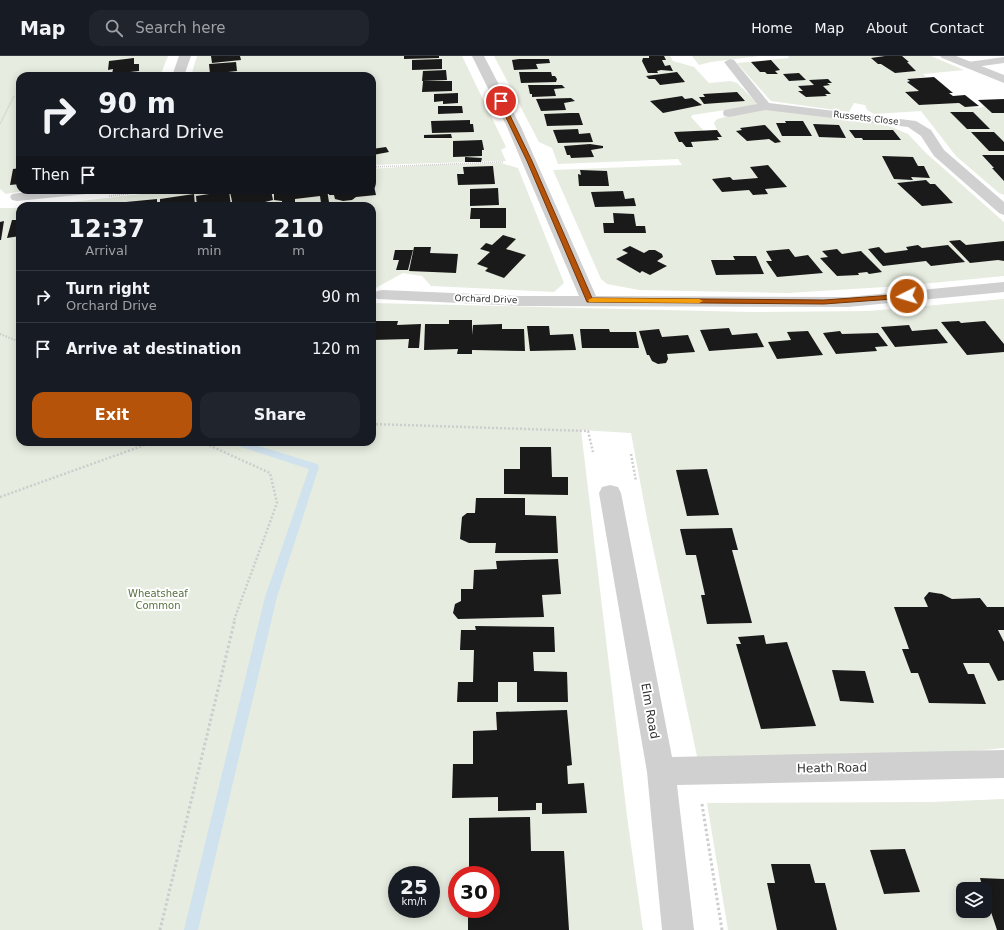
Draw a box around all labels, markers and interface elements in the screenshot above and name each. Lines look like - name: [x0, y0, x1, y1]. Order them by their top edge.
- search box: [89, 10, 369, 46]
- text: Map: [20, 17, 65, 39]
- icon: search: [103, 17, 125, 39]
- text: Search here: [135, 19, 225, 37]
- text: Home: [751, 20, 793, 36]
- text: Map: [815, 20, 844, 36]
- text: About: [866, 20, 908, 36]
- text: Contact: [930, 20, 984, 36]
- pin: [484, 84, 518, 118]
- text: 90 m: [98, 87, 176, 120]
- icon: right: [32, 88, 84, 140]
- icon: arrive: [490, 90, 512, 112]
- street label: Russetts Close: [833, 109, 900, 127]
- text: Orchard Drive: [98, 121, 224, 142]
- icon: arrive: [77, 164, 99, 186]
- text: Then: [32, 166, 69, 184]
- text: 12:37: [68, 215, 145, 243]
- text: 1: [201, 215, 217, 243]
- text: 210: [274, 215, 324, 243]
- text: Arrival: [85, 243, 128, 258]
- text: min: [197, 243, 221, 258]
- text: m: [292, 243, 305, 258]
- position arrow: [886, 275, 928, 317]
- text: Turn right: [66, 280, 150, 298]
- icon: right: [32, 286, 54, 308]
- text: 90 m: [322, 288, 360, 306]
- street label: Orchard Drive: [454, 293, 518, 305]
- text: Orchard Drive: [66, 298, 157, 313]
- icon: arrive: [32, 338, 54, 360]
- text: Arrive at destination: [66, 340, 241, 358]
- text: 120 m: [312, 340, 360, 358]
- button: Exit: [32, 392, 192, 438]
- button: Share: [200, 392, 360, 438]
- park label: Wheatsheaf Common: [128, 588, 188, 611]
- street label: Elm Road: [638, 682, 662, 740]
- street label: Heath Road: [797, 760, 867, 776]
- speed limit sign: 30: [448, 866, 500, 918]
- text: 25: [400, 875, 428, 899]
- map controls: [956, 882, 992, 918]
- button: layers: [956, 882, 992, 918]
- text: km/h: [401, 896, 427, 907]

